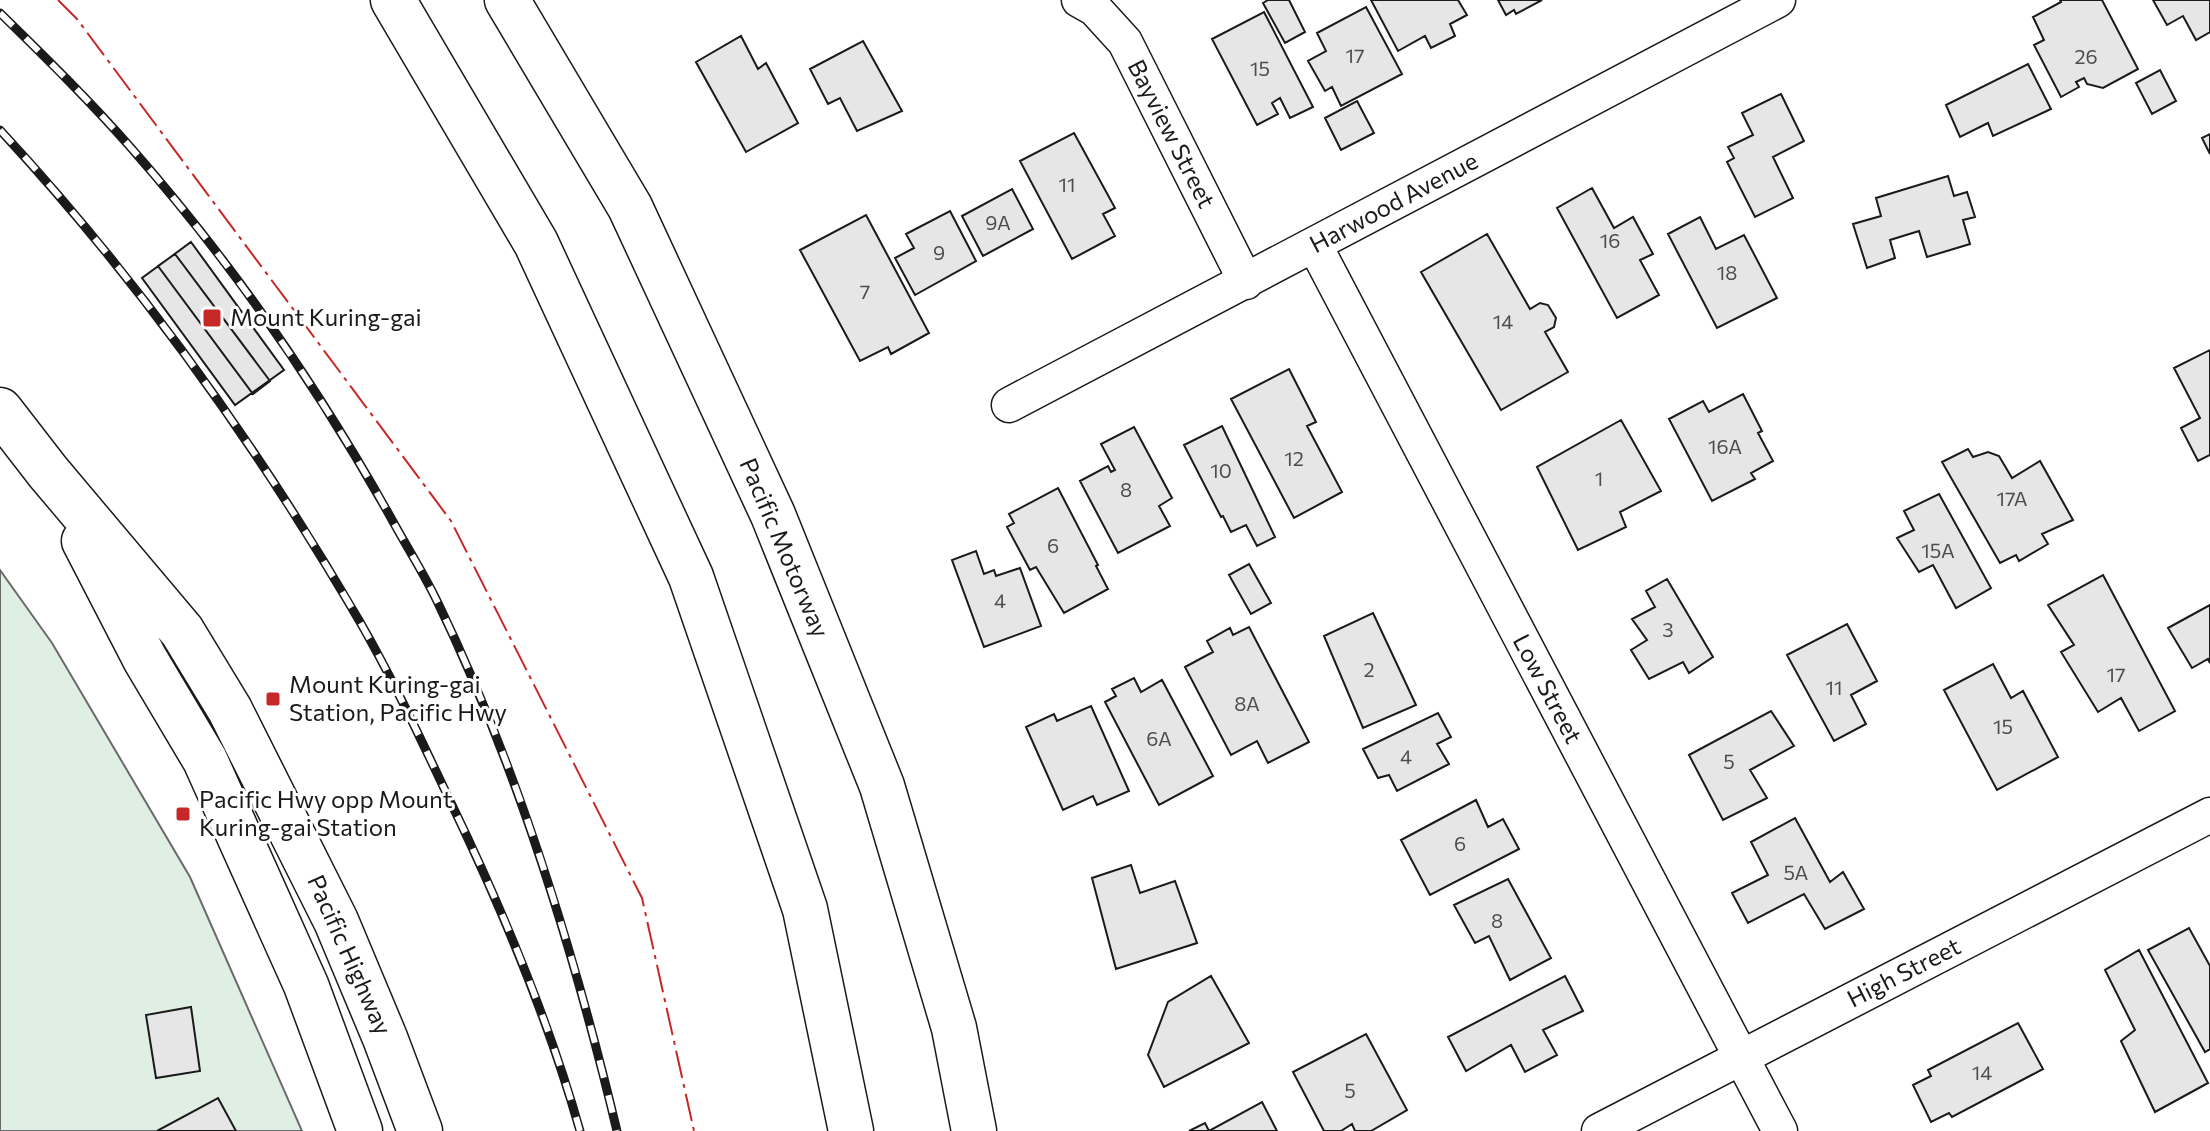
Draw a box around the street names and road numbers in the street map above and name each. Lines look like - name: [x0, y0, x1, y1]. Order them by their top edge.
- street label: Bayview Street: [1122, 54, 1222, 213]
- street label: Harwood Avenue: [1304, 145, 1482, 258]
- street label: Pacific Motorway: [735, 453, 836, 641]
- street label: Low Street: [1508, 629, 1589, 748]
- street label: Pacific Highway: [302, 870, 399, 1039]
- street label: High Street: [1842, 931, 1965, 1013]

